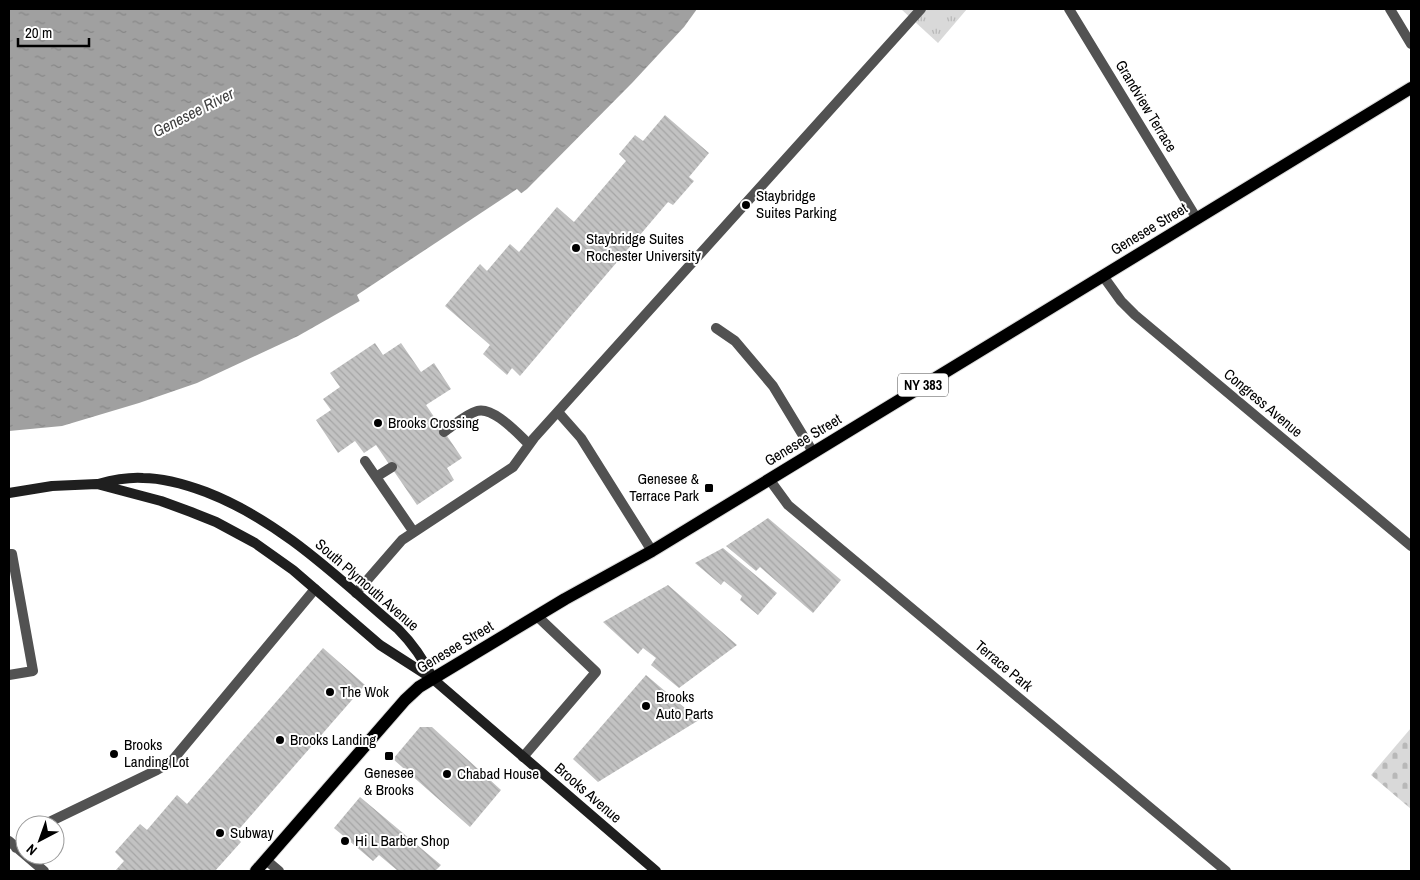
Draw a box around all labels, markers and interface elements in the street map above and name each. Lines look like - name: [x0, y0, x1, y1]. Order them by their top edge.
- scale bar: [18, 15, 89, 47]
- text: 20 m: [25, 22, 52, 43]
- street label: Grandview Terrace: [1111, 56, 1182, 156]
- water label: Genesee River: [149, 82, 238, 142]
- place label: Staybridge Suites Parking: [756, 185, 837, 223]
- street label: Genesee Street: [1106, 197, 1192, 260]
- marker: Staybridge Suites Parking: [740, 199, 752, 211]
- place label: Staybridge Suites Rochester University: [586, 228, 702, 266]
- marker: Staybridge Suites Rochester University: [570, 242, 582, 254]
- street label: Congress Avenue: [1219, 363, 1307, 442]
- road number: NY 383: [898, 374, 948, 396]
- street label: Genesee Street: [760, 408, 846, 471]
- place label: Brooks Crossing: [388, 412, 479, 433]
- marker: Brooks Crossing: [372, 417, 384, 429]
- place label: Genesee & Terrace Park: [629, 468, 700, 506]
- marker: Genesee & Terrace Park: [703, 482, 715, 494]
- street label: South Plymouth Avenue: [311, 534, 424, 636]
- street label: Genesee Street: [412, 615, 498, 678]
- street label: Terrace Park: [971, 635, 1038, 697]
- place label: The Wok: [340, 681, 390, 702]
- marker: The Wok: [324, 686, 336, 698]
- place label: Brooks Auto Parts: [655, 686, 713, 724]
- marker: Brooks Auto Parts: [640, 700, 652, 712]
- place label: Brooks Landing: [290, 729, 376, 750]
- place label: Brooks Landing Lot: [124, 734, 190, 772]
- marker: Brooks Landing: [274, 734, 286, 746]
- marker: Brooks Landing Lot: [108, 748, 120, 760]
- marker: Genesee & Brooks: [383, 750, 395, 762]
- street label: Brooks Avenue: [550, 758, 626, 828]
- place label: Genesee & Brooks: [364, 762, 414, 800]
- place label: Chabad House: [457, 763, 539, 784]
- marker: Chabad House: [441, 768, 453, 780]
- north arrow: [15, 815, 65, 865]
- place label: Subway: [230, 822, 275, 843]
- marker: Subway: [214, 827, 226, 839]
- place label: Hi L Barber Shop: [355, 830, 450, 851]
- marker: Hi L Barber Shop: [339, 835, 351, 847]
- text: N: [22, 840, 41, 859]

